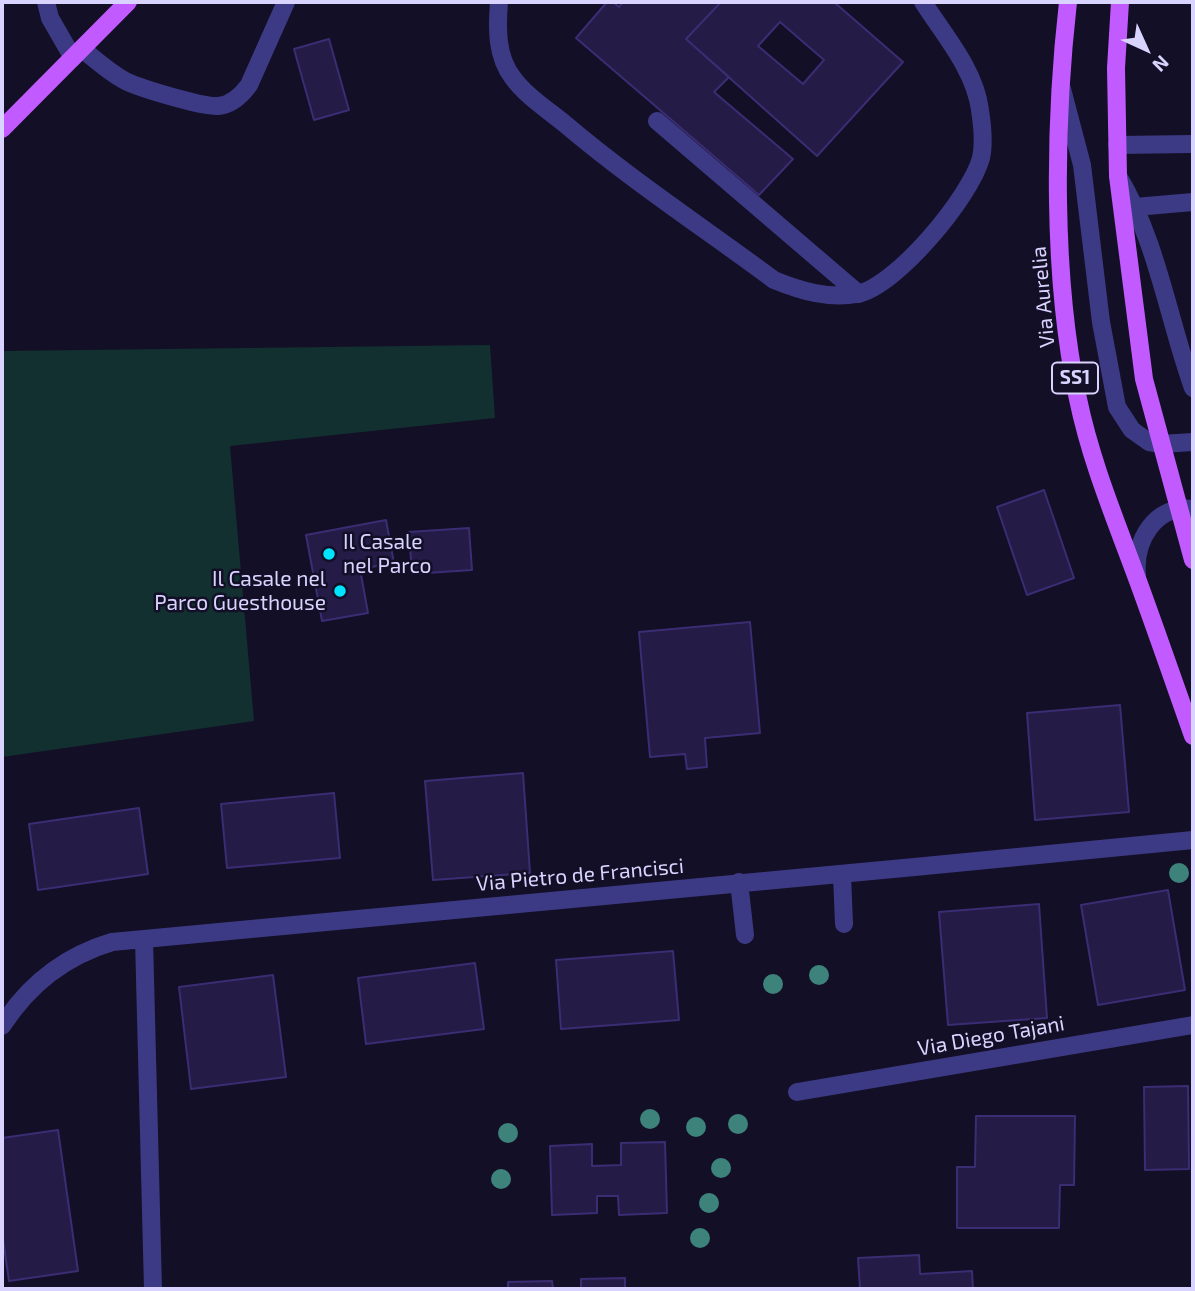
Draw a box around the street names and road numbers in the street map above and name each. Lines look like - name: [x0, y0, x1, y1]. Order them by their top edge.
- street label: Via Aurelia: [1026, 245, 1060, 349]
- road number: SS1: [1052, 362, 1098, 394]
- street label: Via Pietro de Francisci: [475, 853, 685, 897]
- street label: Via Diego Tajani: [916, 1011, 1066, 1061]

